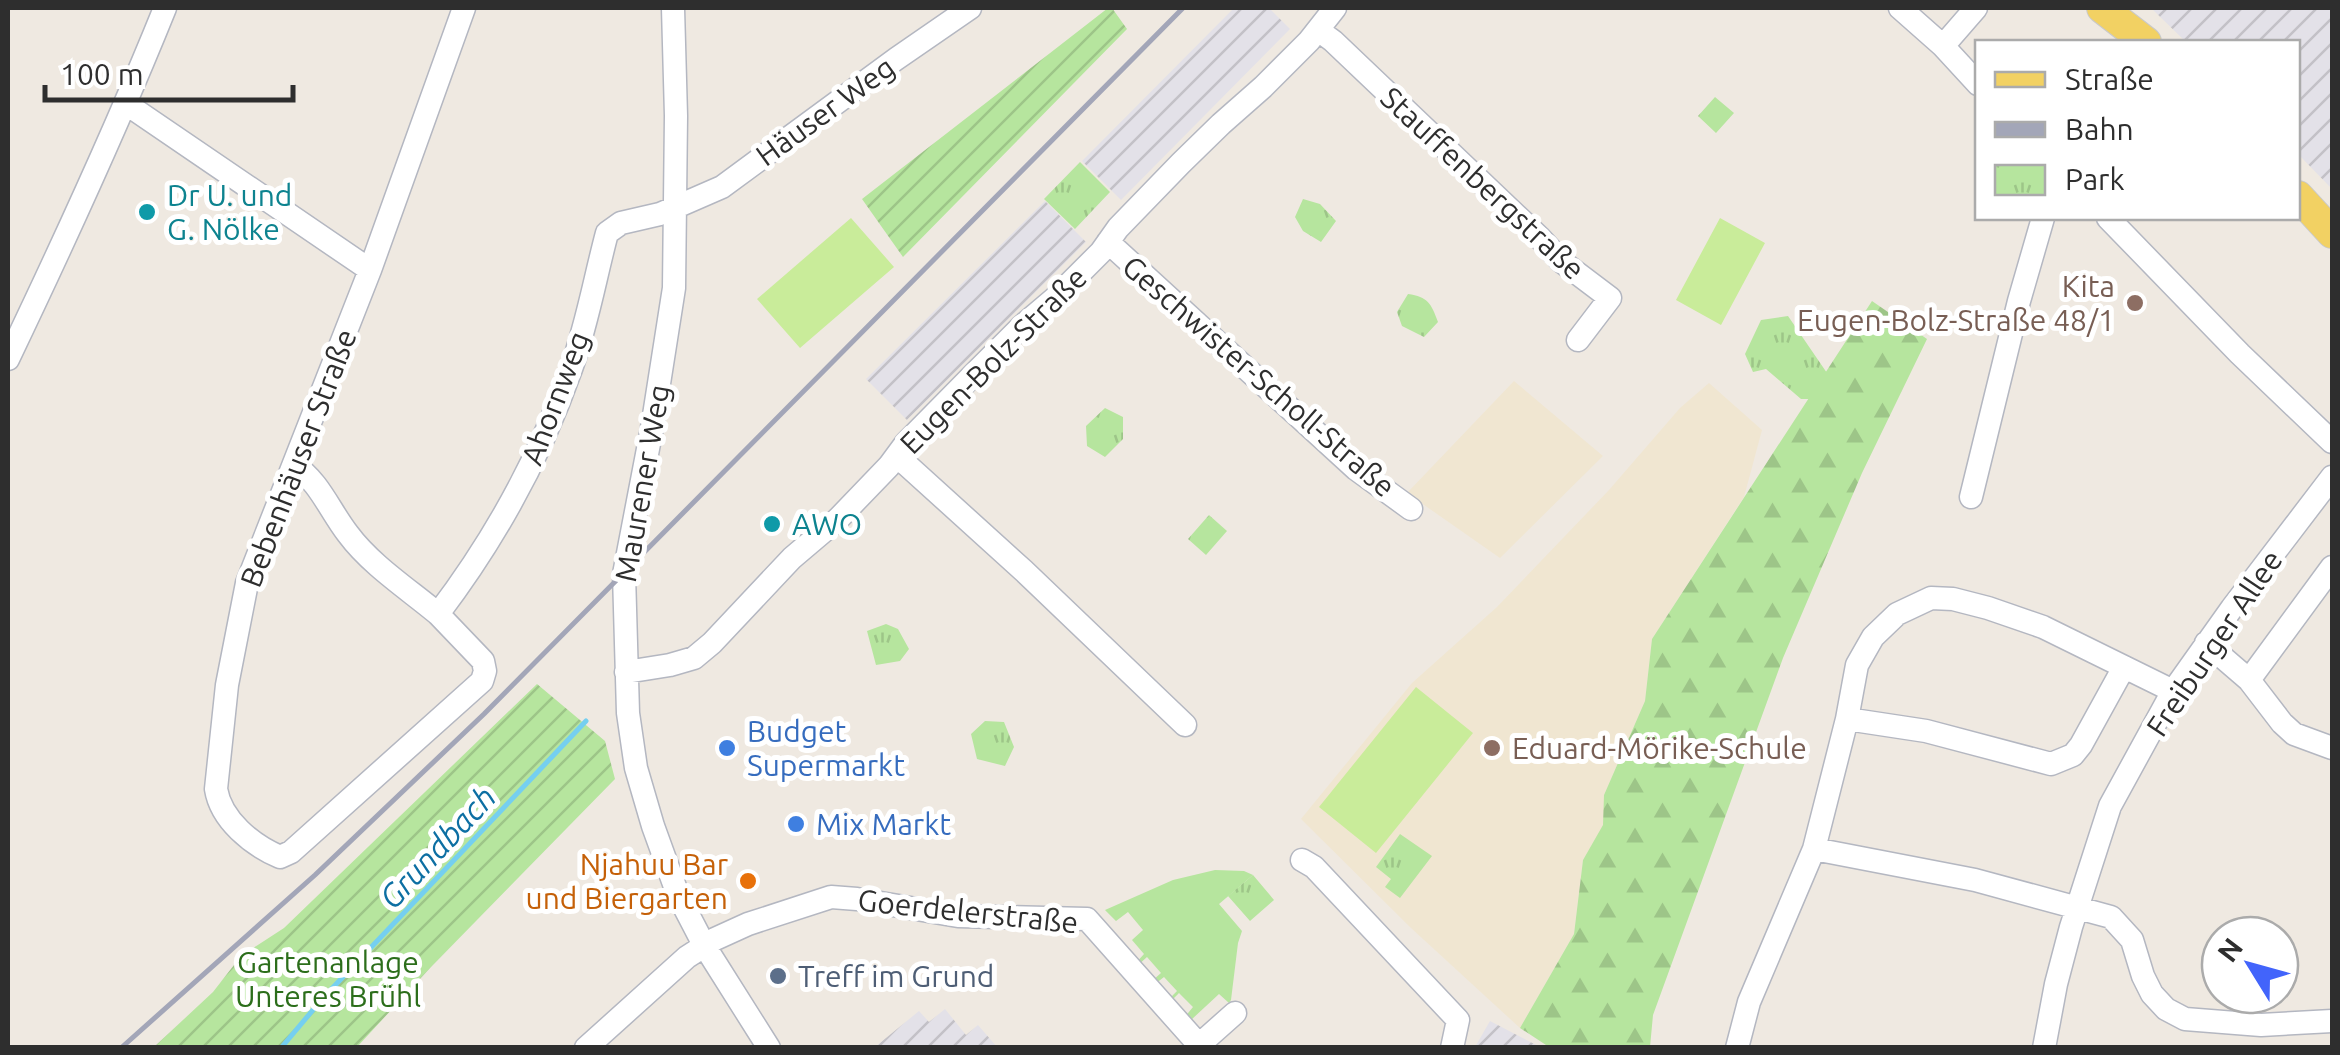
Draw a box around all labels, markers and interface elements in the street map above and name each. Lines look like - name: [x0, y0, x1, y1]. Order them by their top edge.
- scale bar: [45, 40, 292, 102]
- legend: [1975, 40, 2300, 220]
- street label: Häuser Weg: [749, 50, 901, 172]
- text: 100 m: [60, 57, 144, 91]
- text: Straße: [2065, 62, 2154, 96]
- street label: Stauffenbergstraße: [1374, 80, 1592, 286]
- text: Bahn: [2065, 112, 2134, 146]
- text: Park: [2065, 162, 2125, 196]
- place label: Dr U. und G. Nölke: [167, 178, 292, 246]
- marker: Dr U. und G. Nölke: [136, 201, 158, 223]
- street label: Geschwister-Scholl-Straße: [1116, 249, 1402, 503]
- street label: Eugen-Bolz-Straße: [893, 260, 1093, 460]
- place label: Kita Eugen-Bolz-Straße 48/1: [1797, 269, 2115, 337]
- marker: Kita Eugen-Bolz-Straße 48/1: [2124, 292, 2146, 314]
- street label: Bebenhäuser Straße: [233, 324, 363, 592]
- street label: Ahornweg: [514, 327, 596, 469]
- street label: Maurener Weg: [608, 382, 676, 584]
- place label: AWO: [792, 507, 862, 541]
- marker: AWO: [761, 513, 783, 535]
- street label: Freiburger Allee: [2139, 544, 2289, 742]
- place label: Budget Supermarkt: [747, 714, 905, 782]
- place label: Eduard-Mörike-Schule: [1512, 731, 1807, 765]
- marker: Budget Supermarkt: [716, 737, 738, 759]
- marker: Eduard-Mörike-Schule: [1481, 737, 1503, 759]
- water label: Grundbach: [372, 779, 502, 915]
- place label: Mix Markt: [816, 807, 951, 841]
- marker: Mix Markt: [785, 813, 807, 835]
- place label: Njahuu Bar und Biergarten: [526, 847, 729, 915]
- marker: Njahuu Bar und Biergarten: [737, 870, 759, 892]
- street label: Goerdelerstraße: [856, 883, 1080, 939]
- north arrow: [2200, 915, 2300, 1015]
- text: N: [2211, 932, 2248, 967]
- park label: Gartenanlage Unteres Brühl: [235, 945, 421, 1013]
- place label: Treff im Grund: [798, 959, 994, 993]
- marker: Treff im Grund: [767, 965, 789, 987]

